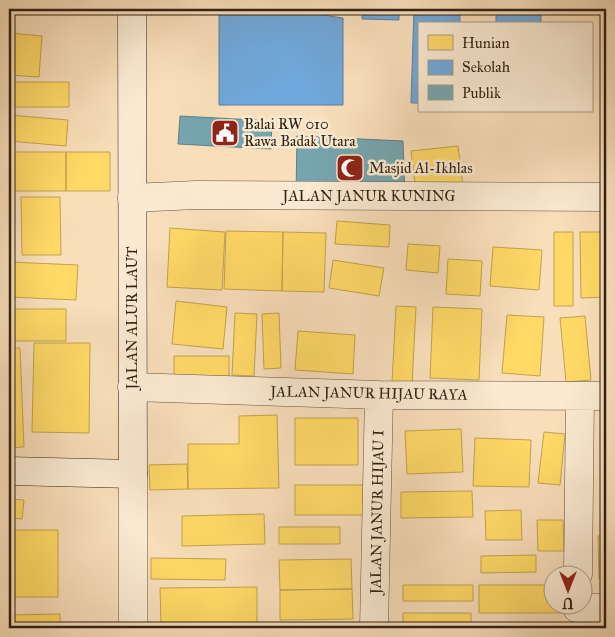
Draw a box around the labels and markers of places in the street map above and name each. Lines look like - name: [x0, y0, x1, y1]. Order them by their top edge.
- place label: Balai RW 010 Rawa Badak Utara: [244, 115, 356, 150]
- public building icon: Balai RW 010 Rawa Badak Utara: [210, 118, 240, 148]
- mosque icon: Masjid Al-Ikhlas: [335, 153, 365, 183]
- place label: Masjid Al-Ikhlas: [369, 159, 473, 177]

